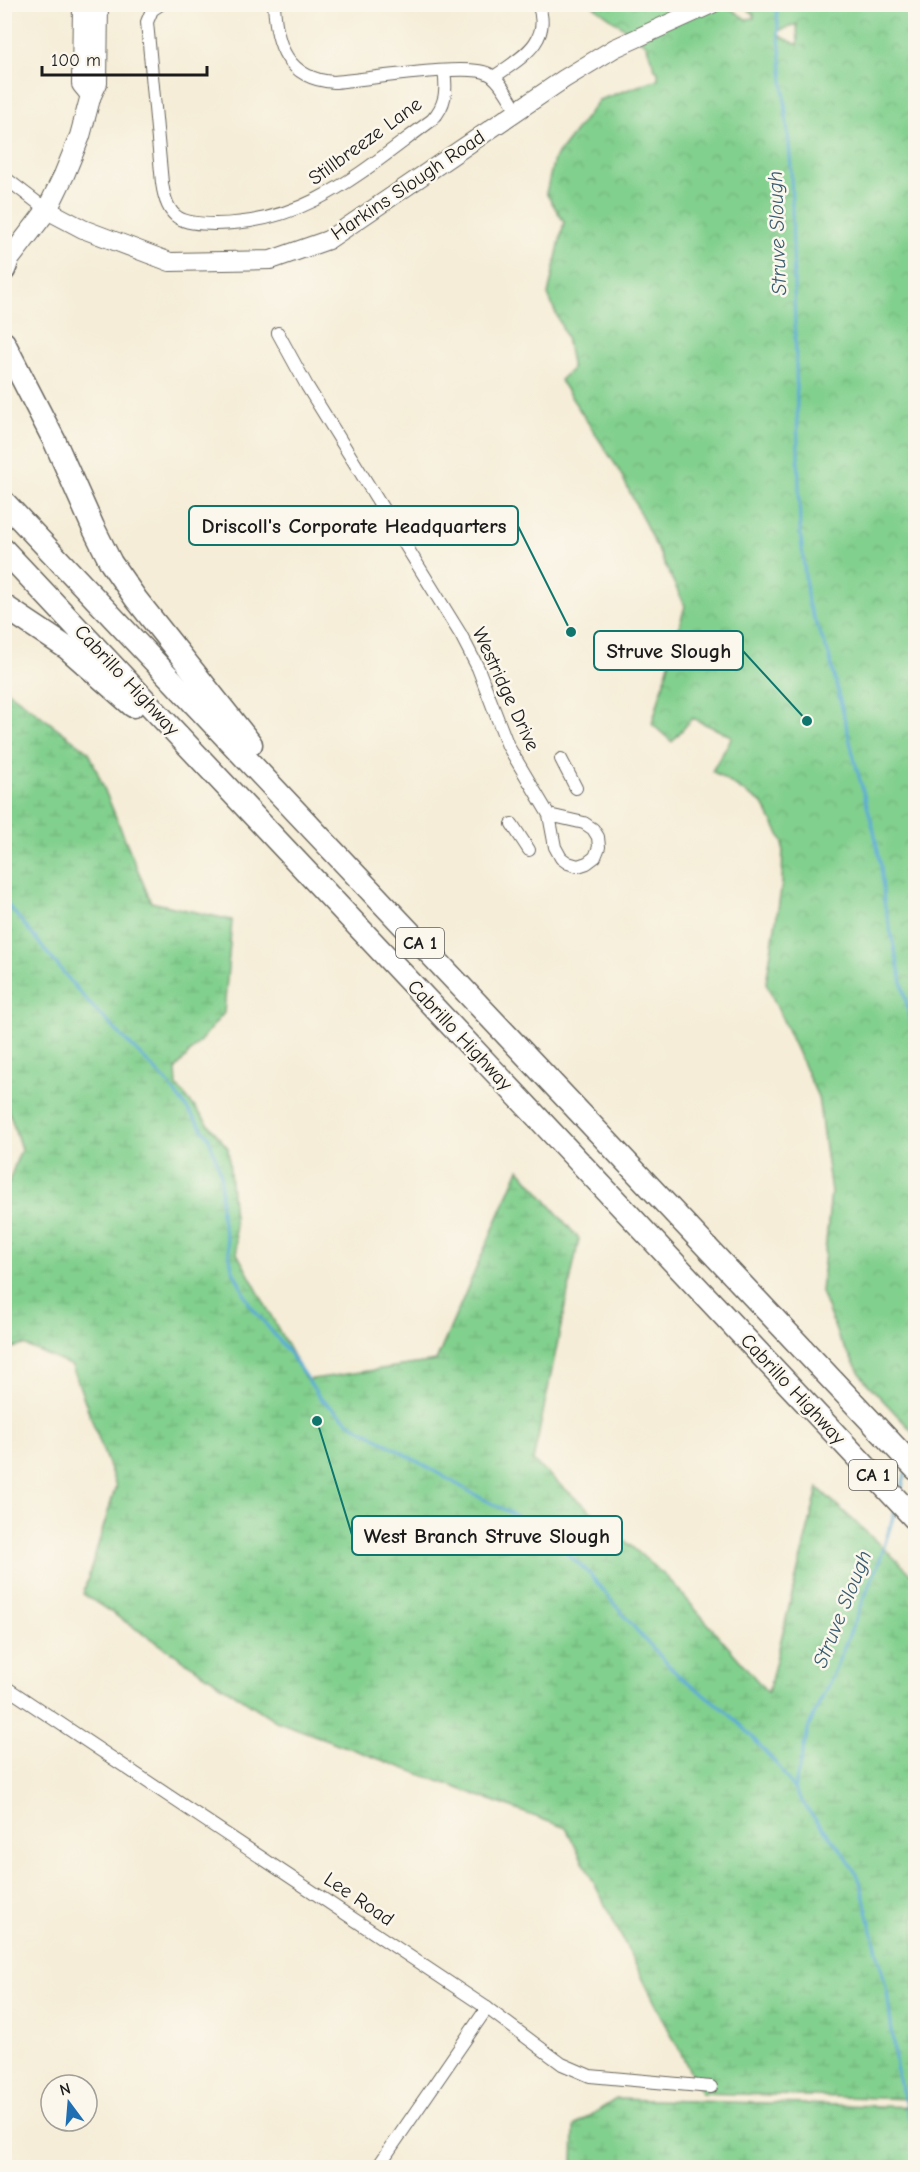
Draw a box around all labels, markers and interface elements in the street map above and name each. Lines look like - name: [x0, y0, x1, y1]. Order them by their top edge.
- scale bar: [42, 39, 207, 77]
- text: 100 m: [51, 50, 101, 71]
- street label: Stillbreeze Lane: [304, 92, 426, 190]
- street label: Harkins Slough Road: [327, 125, 489, 245]
- water label: Struve Slough: [763, 170, 791, 296]
- callout: Driscoll's Corporate Headquarters: [189, 506, 518, 545]
- text: Driscoll's Corporate Headquarters: [201, 514, 507, 538]
- street label: Cabrillo Highway: [70, 620, 184, 740]
- street label: Westridge Drive: [467, 624, 545, 754]
- callout: Struve Slough: [594, 631, 743, 670]
- text: Struve Slough: [607, 639, 731, 663]
- road number: CA 1: [396, 928, 444, 958]
- street label: Cabrillo Highway: [403, 975, 517, 1095]
- street label: Cabrillo Highway: [736, 1329, 850, 1449]
- road number: CA 1: [849, 1460, 897, 1490]
- callout: West Branch Struve Slough: [352, 1516, 622, 1555]
- text: West Branch Struve Slough: [364, 1524, 610, 1548]
- water label: Struve Slough: [808, 1547, 876, 1671]
- street label: Lee Road: [320, 1867, 398, 1931]
- north arrow: [39, 2073, 99, 2133]
- text: N: [58, 2079, 73, 2100]

